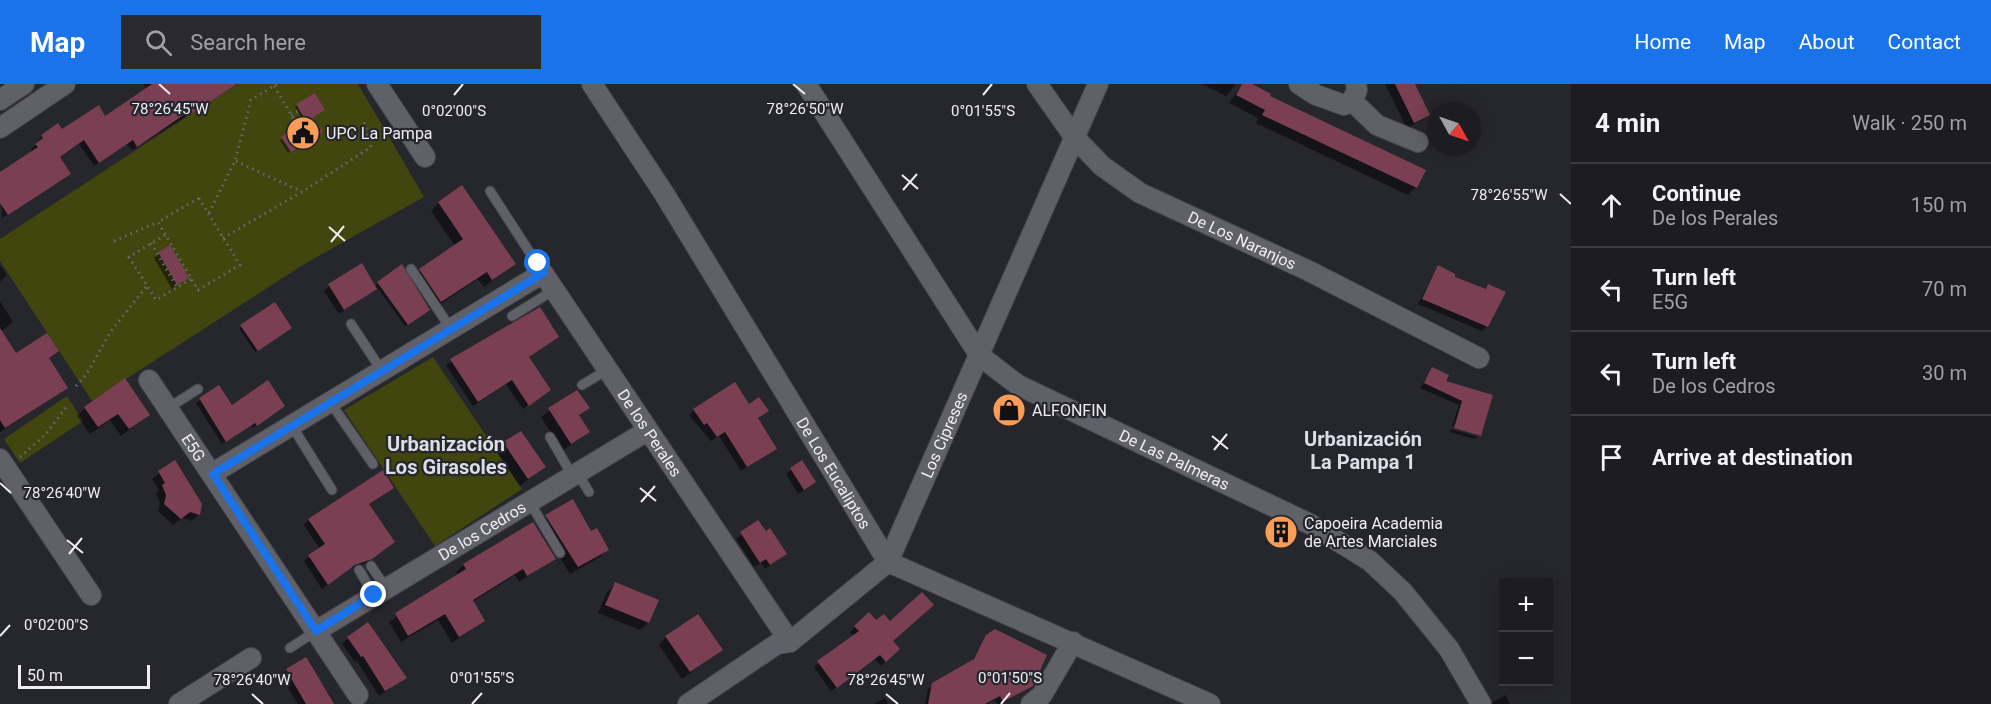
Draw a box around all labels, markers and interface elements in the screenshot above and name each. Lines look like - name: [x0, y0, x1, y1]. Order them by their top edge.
- search box: [121, 15, 541, 69]
- text: Map: [30, 26, 85, 59]
- icon: search: [142, 26, 175, 59]
- text: Search here: [190, 30, 306, 55]
- text: Home: [1635, 30, 1691, 54]
- text: Map: [1724, 30, 1766, 54]
- text: About: [1799, 30, 1855, 54]
- text: Contact: [1888, 30, 1961, 54]
- text: 78°26'45"W: [132, 100, 208, 118]
- text: 78°26'50"W: [767, 100, 843, 118]
- text: 0°02'00"S: [422, 102, 486, 120]
- text: 0°01'55"S: [951, 102, 1015, 120]
- north arrow: [1427, 102, 1481, 156]
- text: 4 min: [1595, 108, 1660, 138]
- text: Walk · 250 m: [1852, 111, 1967, 135]
- public building icon: UPC La Pampa: [285, 115, 321, 151]
- place label: UPC La Pampa: [326, 124, 433, 143]
- text: Continue: [1652, 181, 1741, 206]
- text: 78°26'55"W: [1471, 186, 1547, 204]
- icon: ahead: [1595, 189, 1628, 222]
- text: 150 m: [1911, 193, 1967, 217]
- text: De los Perales: [1652, 206, 1778, 230]
- street label: De Los Naranjos: [1185, 207, 1299, 273]
- route start: [524, 249, 550, 275]
- text: Turn left: [1652, 265, 1736, 290]
- icon: left: [1595, 273, 1628, 306]
- text: 70 m: [1922, 277, 1967, 301]
- text: E5G: [1652, 290, 1688, 314]
- text: Turn left: [1652, 349, 1736, 374]
- icon: left: [1595, 357, 1628, 390]
- text: 30 m: [1922, 361, 1967, 385]
- text: De los Cedros: [1652, 374, 1775, 398]
- street label: De los Perales: [614, 385, 686, 480]
- street label: Los Cipreses: [917, 389, 971, 481]
- shop icon: ALFONFIN: [991, 392, 1027, 428]
- place label: ALFONFIN: [1032, 401, 1107, 420]
- street label: De Los Eucaliptos: [793, 414, 875, 532]
- street label: De Las Palmeras: [1116, 425, 1233, 494]
- district label: Urbanización La Pampa 1: [1304, 427, 1422, 474]
- street label: E5G: [178, 430, 210, 465]
- district label: Urbanización Los Girasoles: [385, 432, 507, 479]
- icon: arrive: [1595, 441, 1628, 474]
- text: Arrive at destination: [1652, 445, 1853, 470]
- text: 78°26'40"W: [24, 484, 100, 502]
- street label: De los Cedros: [435, 497, 529, 564]
- building icon: Capoeira Academia de Artes Marciales: [1263, 514, 1299, 550]
- place label: Capoeira Academia de Artes Marciales: [1304, 514, 1443, 551]
- map controls: [1499, 578, 1553, 686]
- button: +: [1499, 578, 1553, 632]
- route end: [360, 581, 386, 607]
- text: 0°02'00"S: [24, 616, 88, 634]
- button: −: [1499, 632, 1553, 686]
- scale bar: [18, 662, 150, 690]
- text: 50 m: [27, 666, 63, 685]
- text: 0°01'55"S: [450, 669, 514, 687]
- text: 0°01'50"S: [978, 669, 1042, 687]
- text: 78°26'40"W: [214, 671, 290, 689]
- text: 78°26'45"W: [848, 671, 924, 689]

